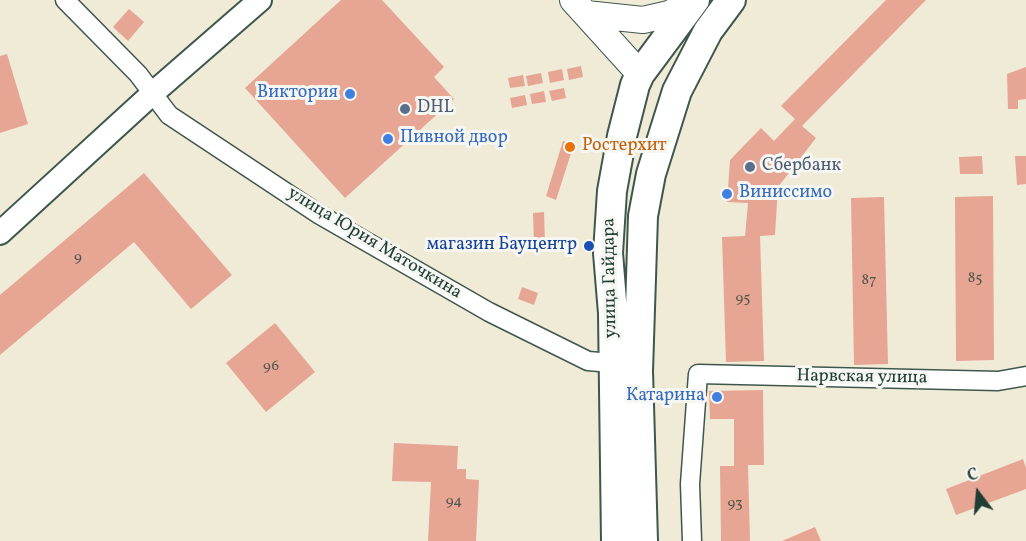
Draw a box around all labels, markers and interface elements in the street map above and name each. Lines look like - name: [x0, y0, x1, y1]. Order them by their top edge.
- place label: Виктория: [257, 83, 338, 105]
- marker: Виктория: [343, 87, 357, 101]
- place label: DHL: [417, 98, 454, 120]
- marker: DHL: [398, 102, 412, 116]
- place label: Пивной двор: [400, 128, 508, 150]
- marker: Пивной двор: [381, 132, 395, 146]
- place label: Ростерхит: [582, 136, 667, 158]
- marker: Ростерхит: [563, 140, 577, 154]
- place label: Сбербанк: [762, 156, 841, 178]
- marker: Сбербанк: [743, 160, 757, 174]
- street label: улица Юрия Маточкина: [283, 183, 465, 305]
- place label: Виниссимо: [739, 183, 832, 205]
- marker: Виниссимо: [720, 187, 734, 201]
- street label: улица Гайдара: [599, 218, 623, 338]
- place label: магазин Бауцентр: [427, 235, 577, 257]
- marker: магазин Бауцентр: [582, 239, 596, 253]
- house number: 9: [74, 249, 82, 267]
- house number: 85: [968, 270, 982, 288]
- house number: 87: [862, 272, 876, 290]
- house number: 95: [736, 290, 750, 308]
- house number: 96: [263, 358, 279, 376]
- street label: Нарвская улица: [796, 366, 928, 390]
- place label: Катарина: [626, 386, 705, 408]
- marker: Катарина: [710, 390, 724, 404]
- north arrow: [948, 463, 1008, 523]
- text: С: [965, 464, 981, 488]
- house number: 94: [446, 493, 462, 511]
- house number: 93: [727, 495, 743, 513]

